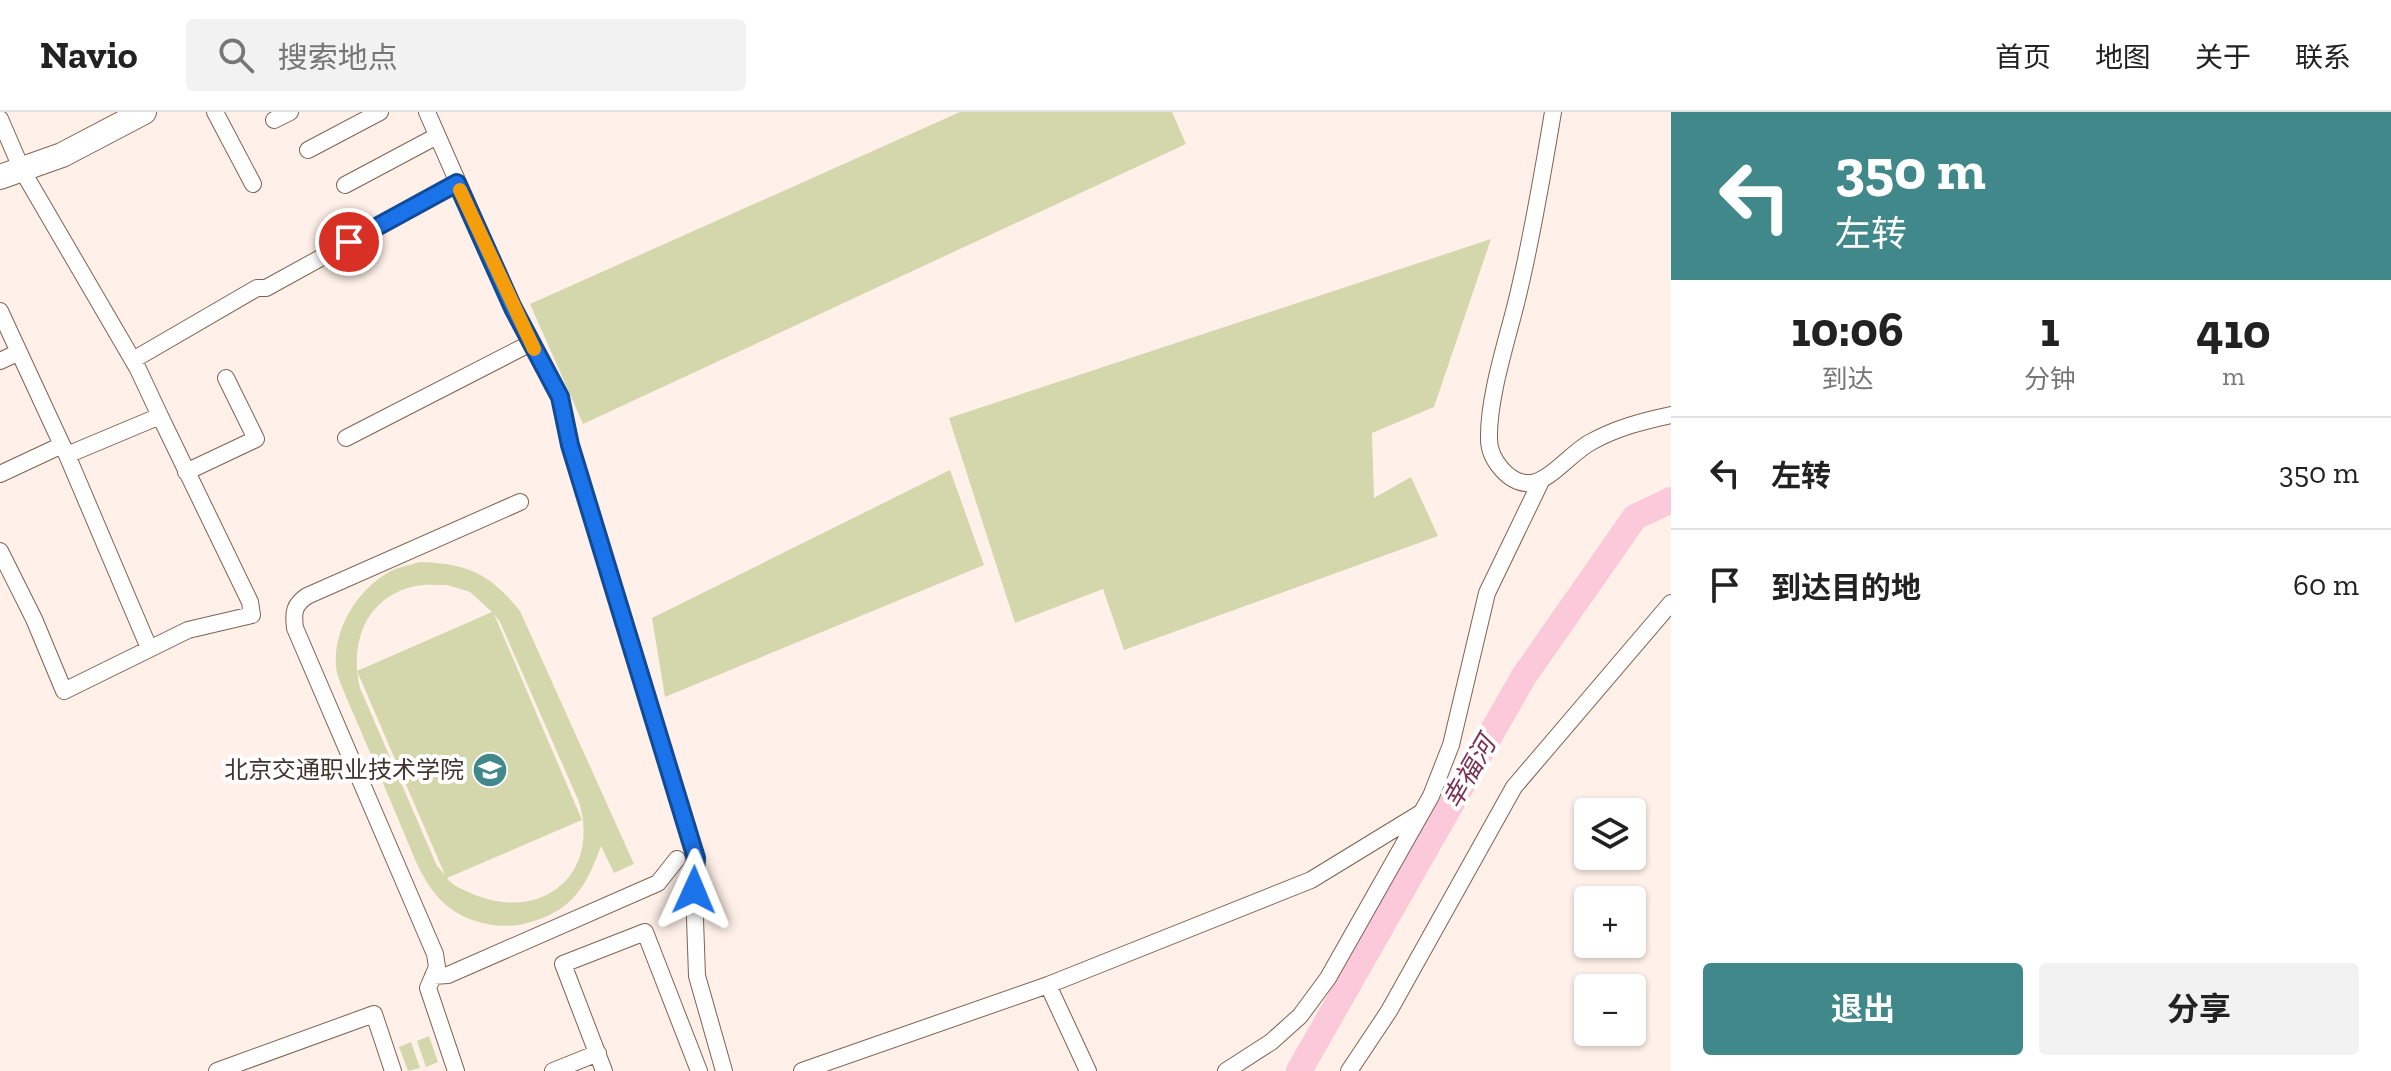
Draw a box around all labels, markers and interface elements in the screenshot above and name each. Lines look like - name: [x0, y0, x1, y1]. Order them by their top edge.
- search box: [186, 19, 746, 91]
- text: Navio: [40, 32, 138, 78]
- icon: search: [214, 33, 258, 77]
- text: 搜索地点: [278, 40, 398, 76]
- text: 首页: [1995, 41, 2051, 74]
- text: 地图: [2095, 41, 2151, 74]
- text: 关于: [2195, 41, 2251, 74]
- text: 联系: [2295, 41, 2351, 74]
- text: 350 m: [1835, 136, 1986, 203]
- icon: left: [1703, 144, 1807, 248]
- pin: [315, 208, 383, 276]
- text: 左转: [1835, 212, 1907, 255]
- icon: arrive: [327, 220, 371, 264]
- text: 10:06: [1791, 301, 1904, 358]
- text: 1: [2040, 301, 2060, 358]
- text: 410: [2196, 303, 2271, 360]
- text: m: [2222, 360, 2245, 392]
- text: 到达: [1821, 363, 1873, 395]
- text: 分钟: [2024, 363, 2076, 395]
- icon: left: [1703, 451, 1747, 495]
- text: 350 m: [2279, 455, 2359, 491]
- text: 左转: [1771, 458, 1831, 494]
- icon: arrive: [1703, 563, 1747, 607]
- text: 60 m: [2293, 567, 2359, 603]
- text: 到达目的地: [1771, 570, 1921, 606]
- water label: 幸福河: [1436, 726, 1505, 814]
- school or university icon: 北京交通职业技术学院: [471, 751, 509, 789]
- place label: 北京交通职业技术学院: [224, 755, 464, 784]
- map controls: [1574, 798, 1646, 1046]
- button: layers: [1574, 798, 1646, 870]
- position arrow: [652, 848, 736, 932]
- button: +: [1574, 886, 1646, 958]
- button: 退出: [1703, 963, 2023, 1055]
- button: 分享: [2039, 963, 2359, 1055]
- button: −: [1574, 974, 1646, 1046]

